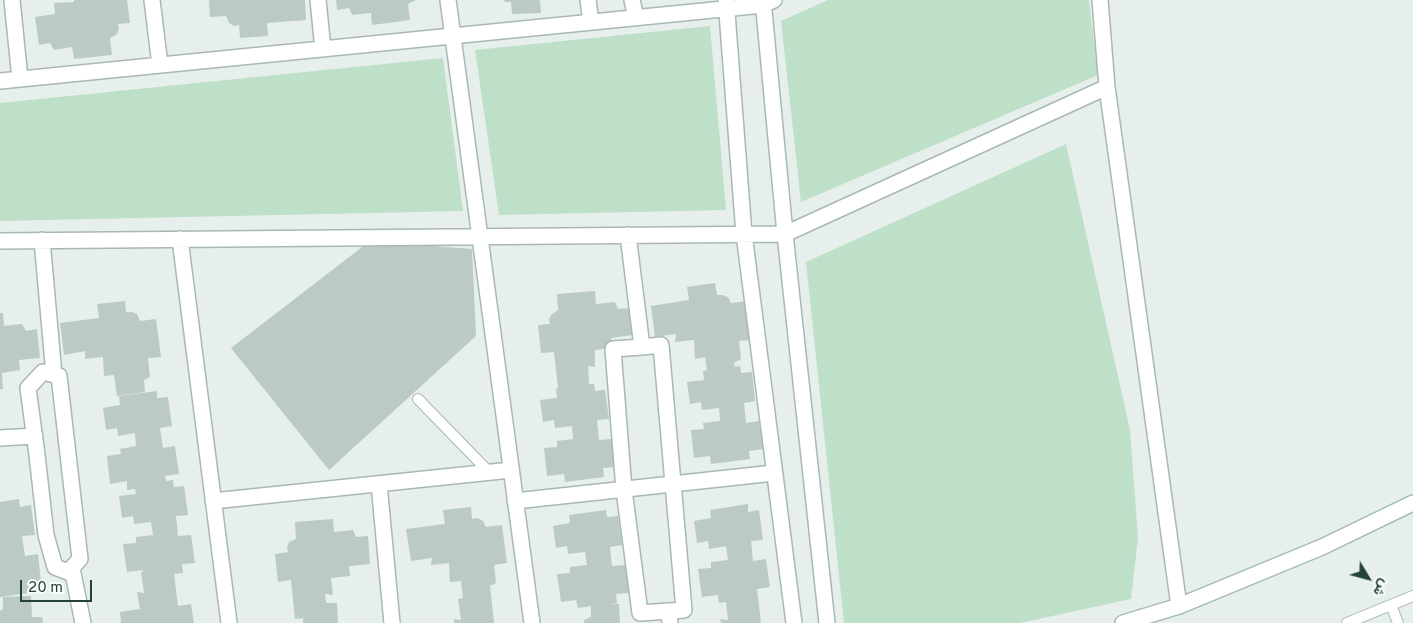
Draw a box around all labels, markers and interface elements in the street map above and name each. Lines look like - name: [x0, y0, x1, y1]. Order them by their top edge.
- north arrow: [1343, 553, 1393, 603]
- scale bar: [22, 570, 95, 602]
- text: ش: [1369, 575, 1392, 599]
- text: 20 m: [28, 579, 63, 598]

